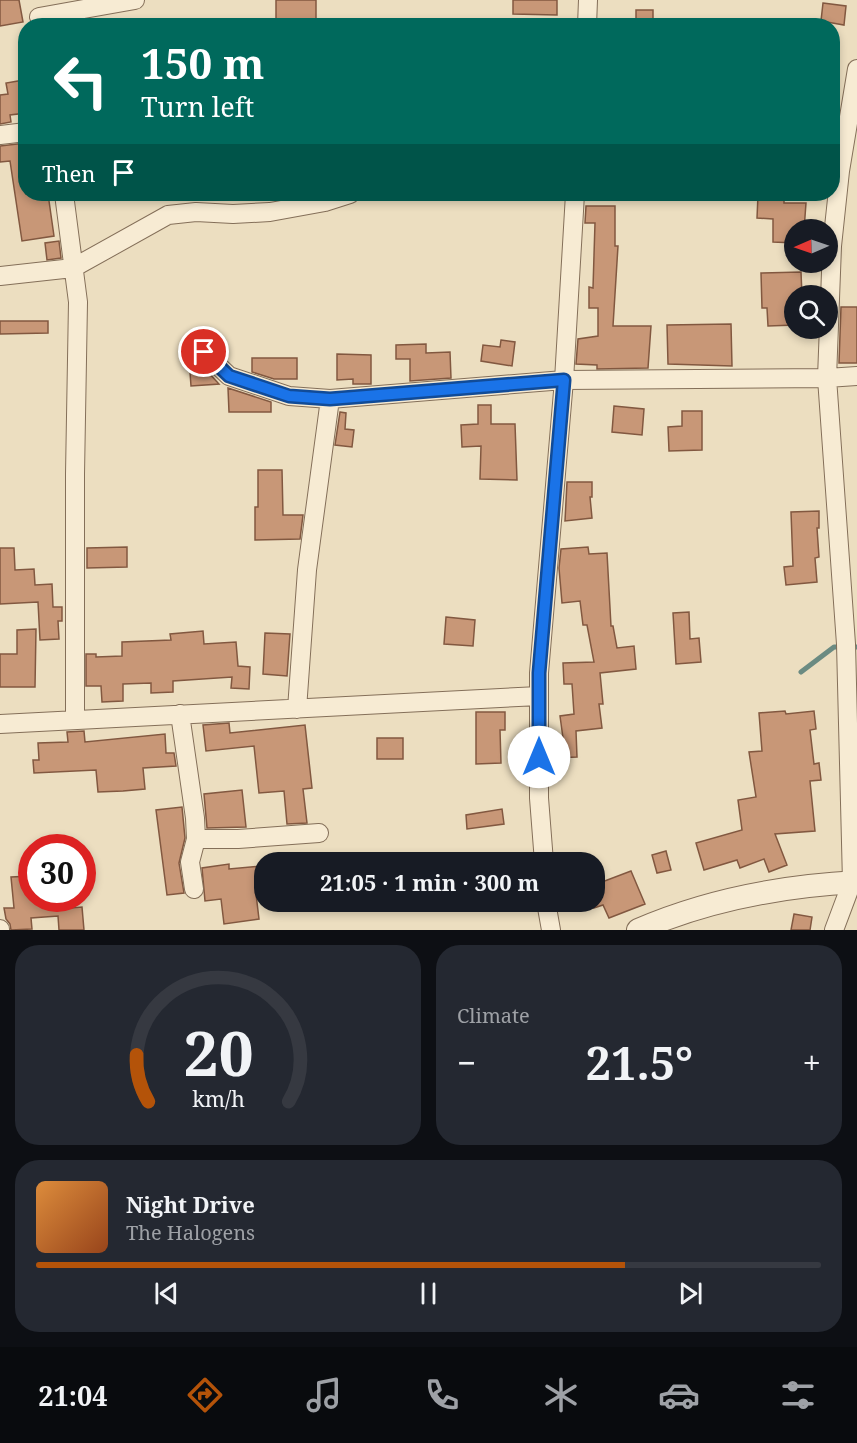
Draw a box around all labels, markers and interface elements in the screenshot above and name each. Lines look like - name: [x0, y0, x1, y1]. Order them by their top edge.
- text: 150 m: [141, 34, 265, 91]
- icon: left: [42, 42, 120, 120]
- text: Turn left: [141, 88, 254, 125]
- icon: arrive: [107, 156, 140, 189]
- text: Then: [42, 158, 95, 188]
- north arrow: [784, 219, 838, 273]
- map controls: [784, 219, 838, 339]
- button: search: [784, 285, 838, 339]
- pin: [178, 326, 229, 377]
- icon: arrive: [187, 335, 220, 368]
- position arrow: [507, 725, 571, 789]
- speed limit sign: 30: [18, 834, 96, 912]
- text: 21:05 · 1 min · 300 m: [320, 867, 539, 897]
- text: Climate: [457, 1002, 530, 1029]
- text: 20: [183, 1009, 253, 1094]
- text: 21.5°: [586, 1032, 693, 1093]
- text: −: [457, 1040, 476, 1085]
- text: +: [803, 1040, 821, 1085]
- text: km/h: [192, 1084, 245, 1113]
- text: Night Drive: [126, 1189, 255, 1219]
- text: The Halogens: [126, 1219, 255, 1246]
- icon: previous: [150, 1277, 183, 1310]
- icon: pause: [412, 1277, 445, 1310]
- icon: next: [674, 1277, 707, 1310]
- icon: directions: [184, 1374, 226, 1416]
- icon: music: [303, 1374, 345, 1416]
- icon: phone: [421, 1374, 463, 1416]
- icon: climate: [540, 1374, 582, 1416]
- icon: car: [658, 1374, 700, 1416]
- icon: filters: [777, 1374, 819, 1416]
- text: 21:04: [38, 1377, 108, 1414]

